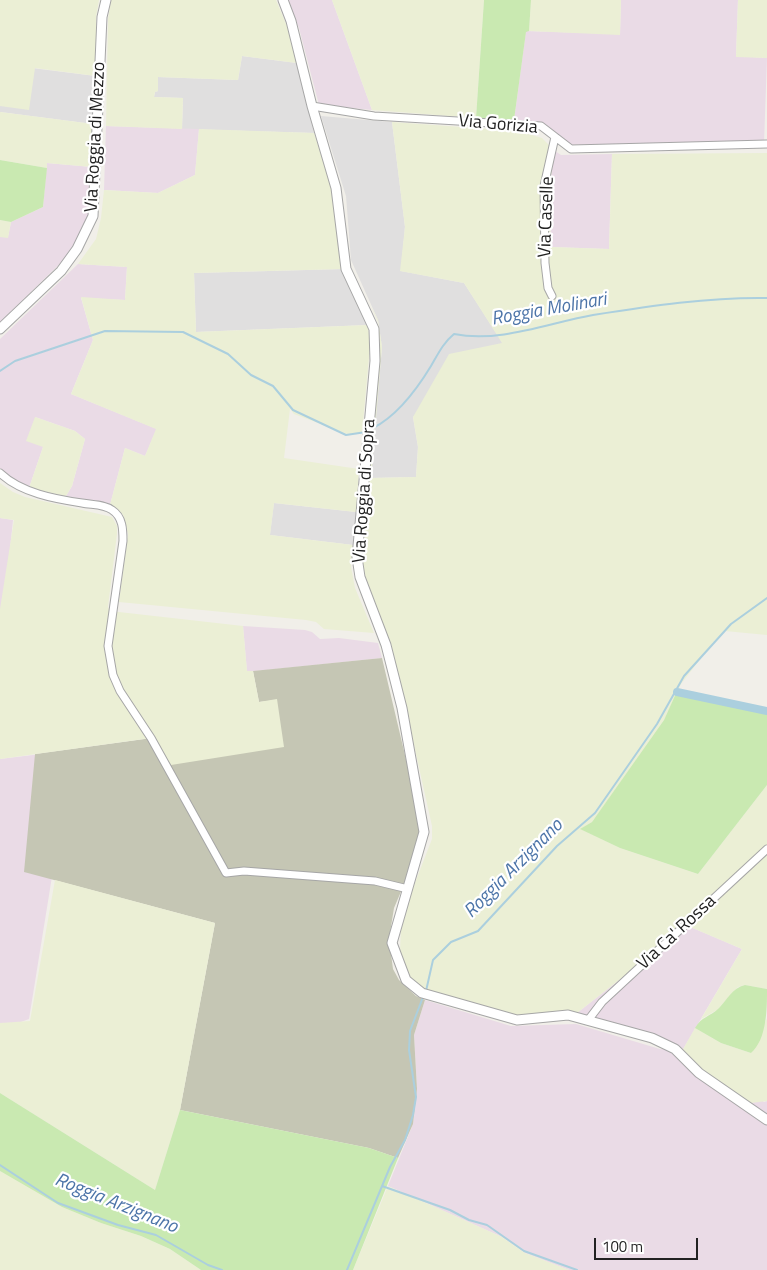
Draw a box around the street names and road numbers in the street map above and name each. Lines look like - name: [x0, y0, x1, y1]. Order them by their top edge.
- street label: Via Roggia di Mezzo: [81, 61, 111, 213]
- street label: Via Gorizia: [458, 111, 538, 139]
- street label: Via Caselle: [535, 176, 559, 258]
- street label: Via Roggia di Sopra: [349, 418, 381, 564]
- street label: Via Ca' Rossa: [633, 891, 721, 975]

